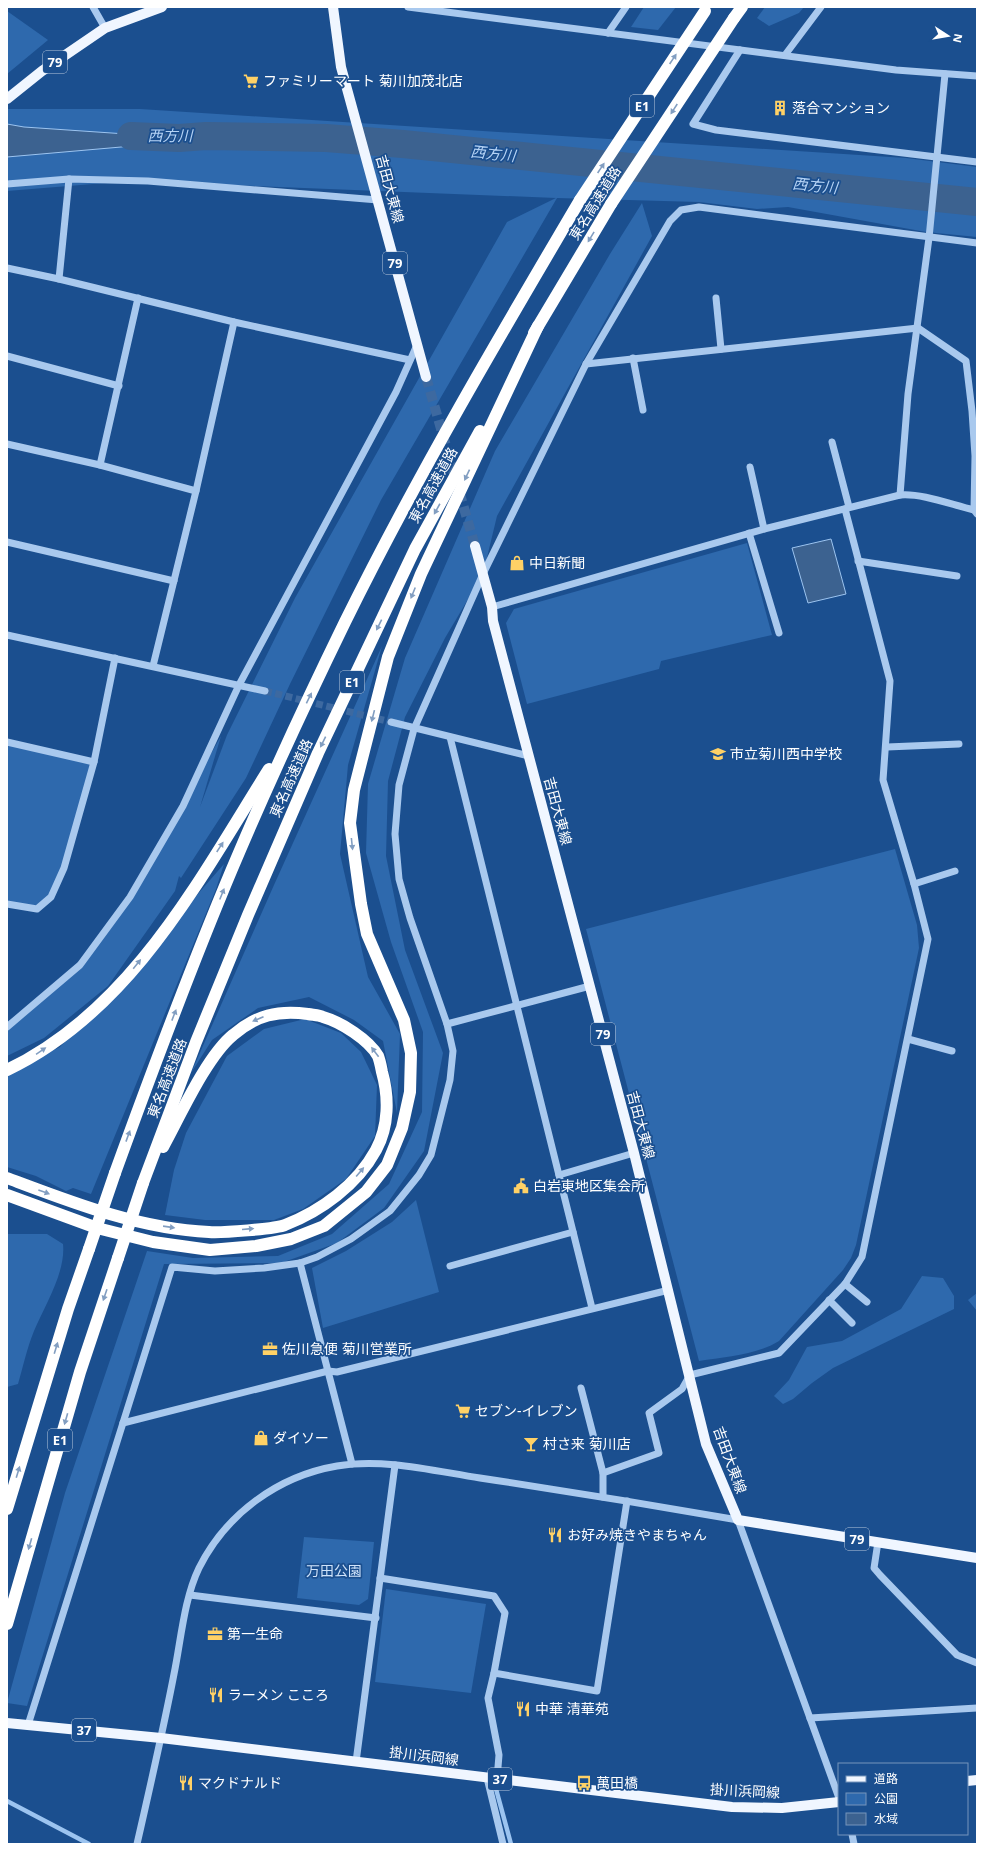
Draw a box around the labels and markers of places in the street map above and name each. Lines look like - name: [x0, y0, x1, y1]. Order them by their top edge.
- place label: ファミリーマート 菊川加茂北店: [263, 71, 463, 90]
- supermarket icon: ファミリーマート 菊川加茂北店: [242, 72, 260, 90]
- place label: 落合マンション: [792, 98, 890, 117]
- building icon: 落合マンション: [771, 99, 789, 117]
- place label: 中日新聞: [529, 553, 585, 572]
- shop icon: 中日新聞: [508, 554, 526, 572]
- place label: 市立菊川西中学校: [730, 744, 842, 763]
- school or university icon: 市立菊川西中学校: [709, 745, 727, 763]
- place label: 白岩東地区集会所: [533, 1176, 645, 1195]
- public building icon: 白岩東地区集会所: [512, 1177, 530, 1195]
- place label: 佐川急便 菊川営業所: [282, 1339, 412, 1358]
- office icon: 佐川急便 菊川営業所: [261, 1340, 279, 1358]
- place label: セブン-イレブン: [475, 1401, 578, 1420]
- supermarket icon: セブン-イレブン: [454, 1402, 472, 1420]
- place label: ダイソー: [273, 1428, 329, 1447]
- shop icon: ダイソー: [252, 1429, 270, 1447]
- place label: 村さ来 菊川店: [543, 1434, 631, 1453]
- bar icon: 村さ来 菊川店: [522, 1435, 540, 1453]
- place label: お好み焼きやまちゃん: [567, 1525, 707, 1544]
- restaurant icon: お好み焼きやまちゃん: [546, 1526, 564, 1544]
- place label: 第一生命: [227, 1624, 283, 1643]
- office icon: 第一生命: [206, 1625, 224, 1643]
- place label: ラーメン こころ: [228, 1685, 329, 1704]
- restaurant icon: ラーメン こころ: [207, 1686, 225, 1704]
- place label: 中華 清華苑: [535, 1699, 609, 1718]
- restaurant icon: 中華 清華苑: [514, 1700, 532, 1718]
- place label: マクドナルド: [198, 1773, 282, 1792]
- place label: 萬田橋: [596, 1773, 638, 1792]
- restaurant icon: マクドナルド: [177, 1774, 195, 1792]
- bus stop icon: 萬田橋: [575, 1774, 593, 1792]

